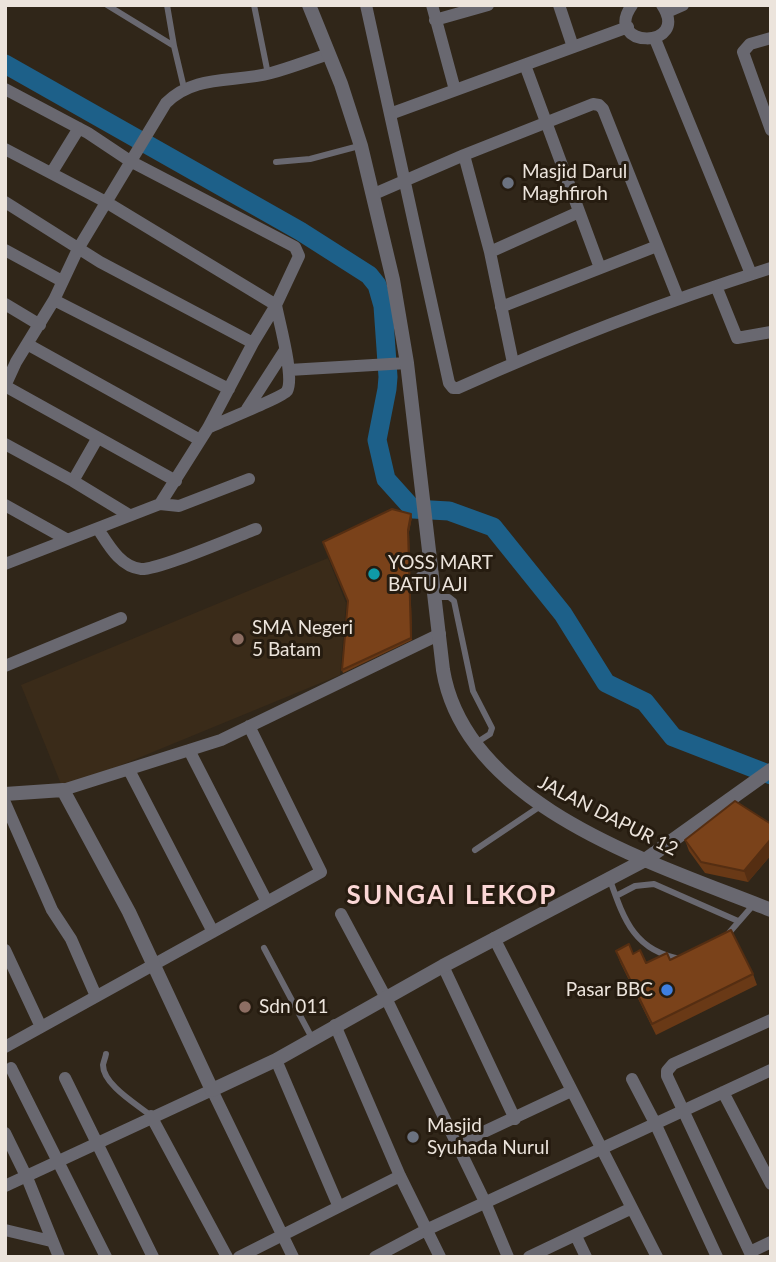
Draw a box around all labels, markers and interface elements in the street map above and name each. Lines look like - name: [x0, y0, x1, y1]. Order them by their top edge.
- place label: Masjid Darul Maghfiroh: [522, 161, 627, 205]
- marker: Masjid Darul Maghfiroh: [500, 175, 516, 191]
- place label: YOSS MART BATU AJI: [388, 552, 493, 596]
- marker: YOSS MART BATU AJI: [366, 566, 382, 582]
- place label: SMA Negeri 5 Batam: [252, 617, 353, 661]
- marker: SMA Negeri 5 Batam: [230, 631, 246, 647]
- street label: JALAN DAPUR 12: [534, 771, 682, 861]
- district label: SUNGAI LEKOP: [348, 880, 556, 912]
- place label: Pasar BBC: [566, 979, 653, 1001]
- marker: Pasar BBC: [659, 982, 675, 998]
- place label: Sdn 011: [259, 996, 328, 1018]
- marker: Sdn 011: [237, 999, 253, 1015]
- place label: Masjid Syuhada Nurul: [427, 1115, 549, 1159]
- marker: Masjid Syuhada Nurul: [405, 1129, 421, 1145]

